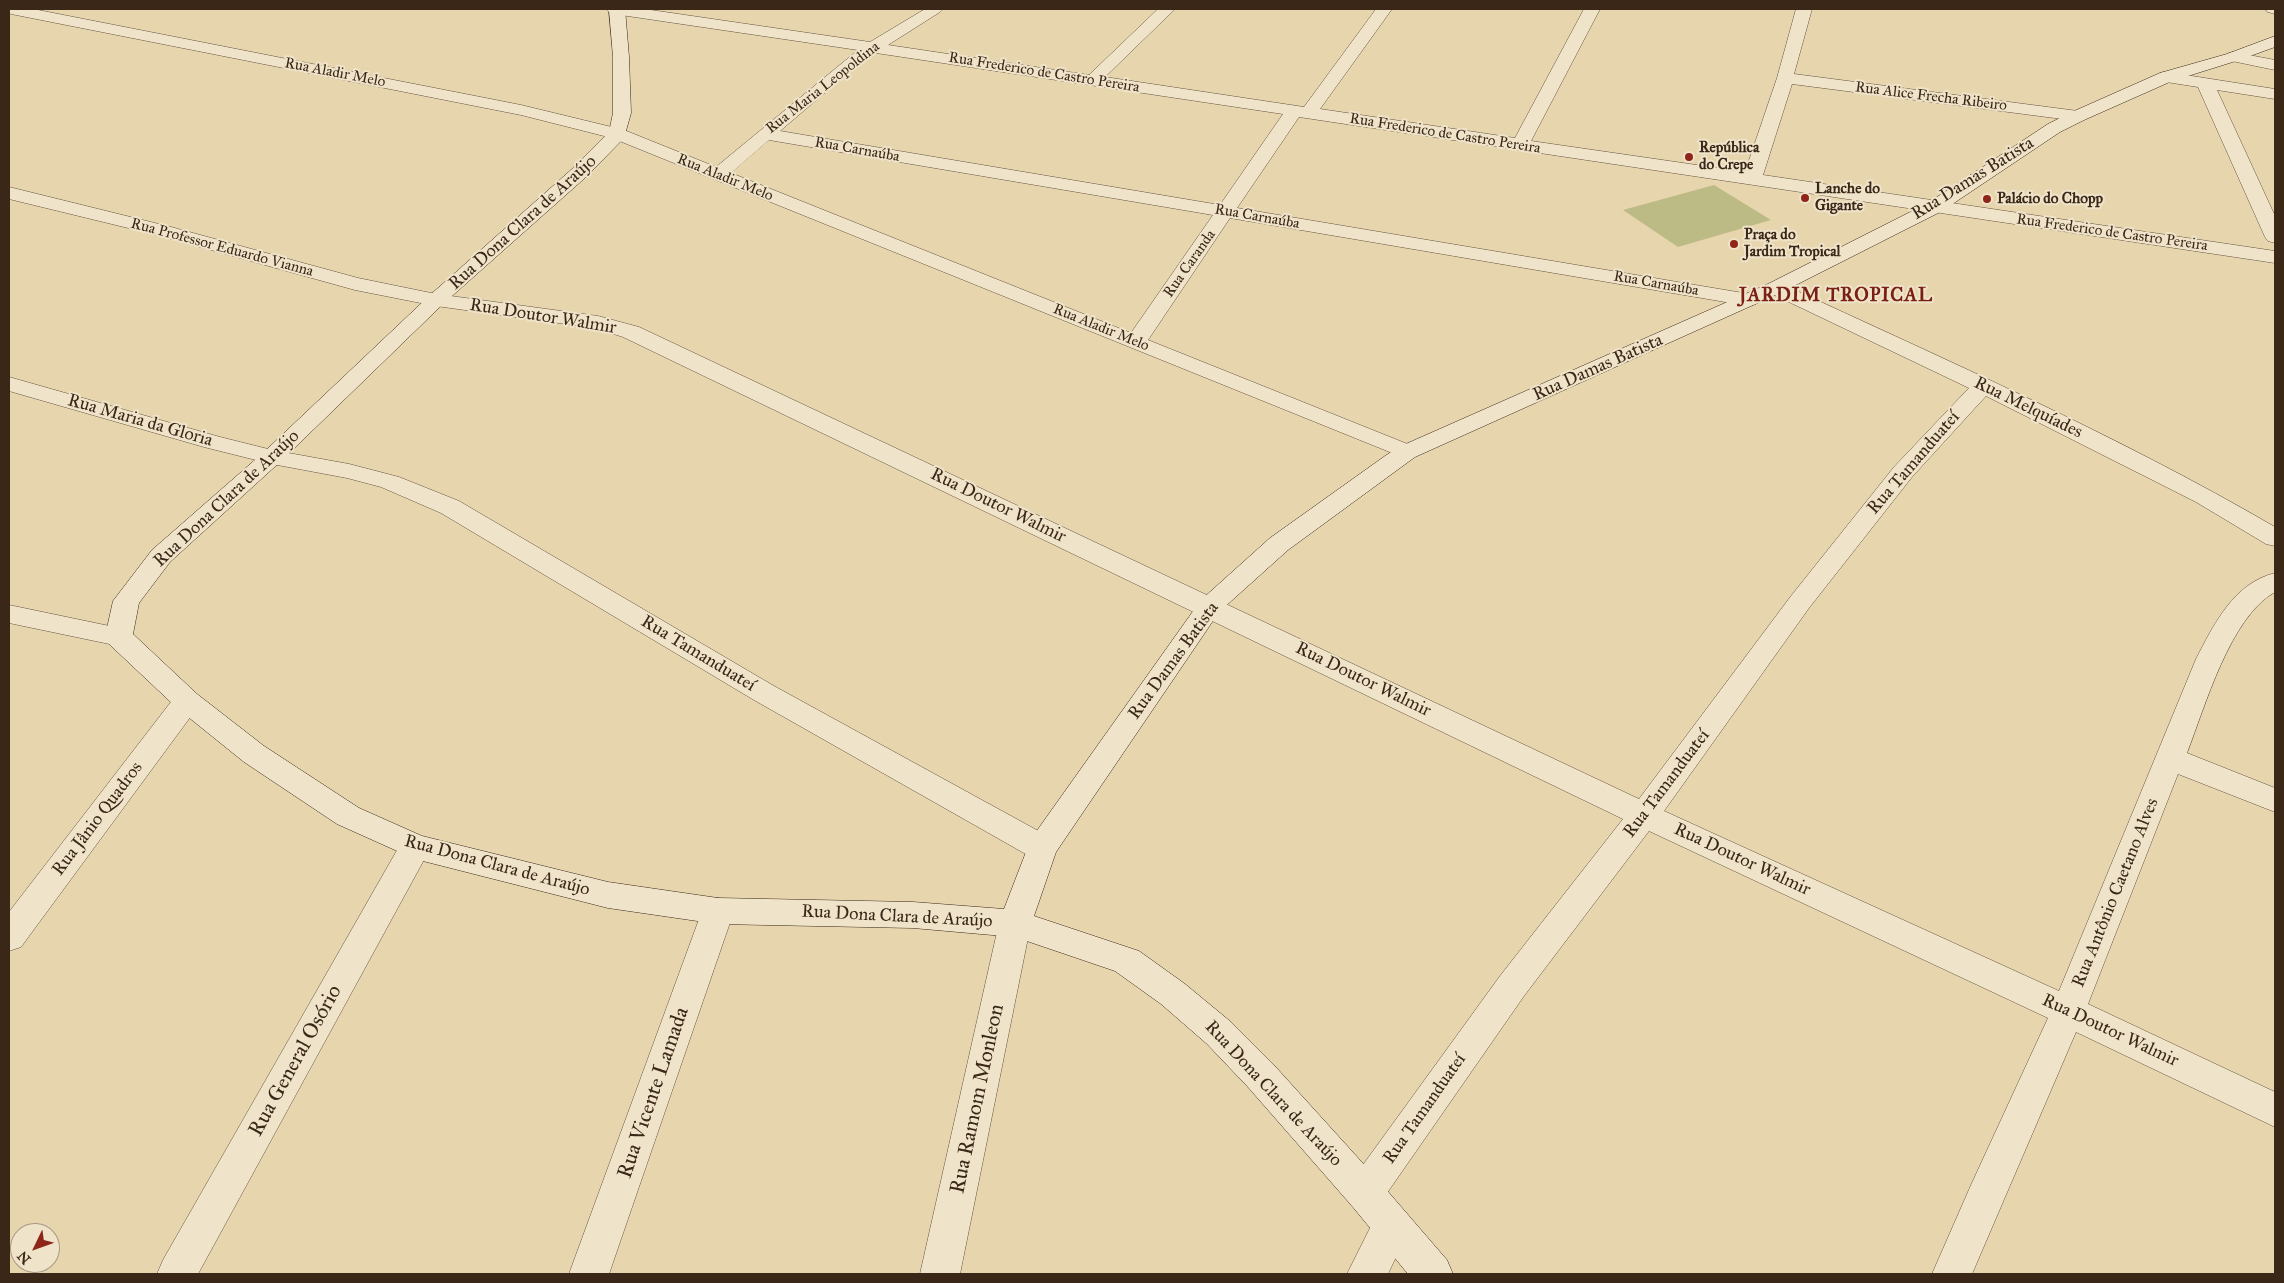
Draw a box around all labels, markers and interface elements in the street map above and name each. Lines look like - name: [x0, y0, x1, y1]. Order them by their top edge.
- street label: Rua Maria Leopoldina: [763, 38, 883, 138]
- street label: Rua Frederico de Castro Pereira: [947, 49, 1141, 97]
- street label: Rua Aladir Melo: [283, 54, 387, 92]
- street label: Rua Alice Frecha Ribeiro: [1854, 79, 2008, 115]
- street label: Rua Frederico de Castro Pereira: [1348, 110, 1542, 158]
- street label: Rua Damas Batista: [1908, 133, 2038, 225]
- street label: Rua Carnaúba: [813, 134, 901, 166]
- place label: República do Crepe: [1699, 139, 1759, 174]
- street label: Rua Dona Clara de Araújo: [445, 151, 601, 295]
- street label: Rua Aladir Melo: [674, 151, 776, 205]
- marker: República do Crepe: [1683, 151, 1695, 163]
- place label: Lanche do Gigante: [1815, 180, 1880, 215]
- place label: Palácio do Chopp: [1997, 190, 2103, 208]
- marker: Lanche do Gigante: [1799, 192, 1811, 204]
- marker: Palácio do Chopp: [1981, 193, 1993, 205]
- street label: Rua Carnaúba: [1213, 201, 1301, 233]
- street label: Rua Frederico de Castro Pereira: [2015, 211, 2209, 255]
- street label: Rua Professor Eduardo Vianna: [129, 215, 315, 281]
- place label: Praça do Jardim Tropical: [1744, 226, 1841, 261]
- street label: Rua Caranda: [1160, 227, 1220, 301]
- marker: Praça do Jardim Tropical: [1728, 238, 1740, 250]
- street label: Rua Carnaúba: [1612, 268, 1700, 300]
- district label: JARDIM TROPICAL: [1737, 285, 1935, 307]
- street label: Rua Doutor Walmir: [468, 295, 618, 339]
- street label: Rua Aladir Melo: [1050, 301, 1152, 355]
- street label: Rua Damas Batista: [1530, 330, 1666, 406]
- street label: Rua Melquíades: [1970, 372, 2086, 444]
- street label: Rua Maria da Gloria: [65, 390, 215, 452]
- street label: Rua Tamanduateí: [1863, 407, 1965, 519]
- street label: Rua Dona Clara de Araújo: [150, 426, 304, 572]
- street label: Rua Doutor Walmir: [927, 464, 1069, 548]
- street label: Rua Damas Batista: [1124, 598, 1224, 724]
- street label: Rua Tamanduateí: [637, 611, 759, 697]
- street label: Rua Doutor Walmir: [1292, 638, 1434, 722]
- street label: Rua Tamanduateí: [1619, 726, 1715, 842]
- street label: Rua Jânio Quadros: [48, 758, 148, 880]
- street label: Rua Antônio Caetano Alves: [2068, 795, 2164, 991]
- street label: Rua Doutor Walmir: [1670, 819, 1814, 901]
- street label: Rua Dona Clara de Araújo: [402, 831, 592, 901]
- street label: Rua Dona Clara de Araújo: [801, 901, 993, 933]
- street label: Rua General Osório: [244, 981, 348, 1141]
- street label: Rua Doutor Walmir: [2038, 990, 2182, 1072]
- street label: Rua Ramom Monleon: [946, 1002, 1010, 1196]
- street label: Rua Vicente Lamada: [613, 1004, 695, 1182]
- street label: Rua Dona Clara de Araújo: [1200, 1017, 1346, 1171]
- street label: Rua Tamanduateí: [1379, 1050, 1471, 1168]
- north arrow: [10, 1223, 60, 1273]
- text: N: [14, 1248, 35, 1268]

